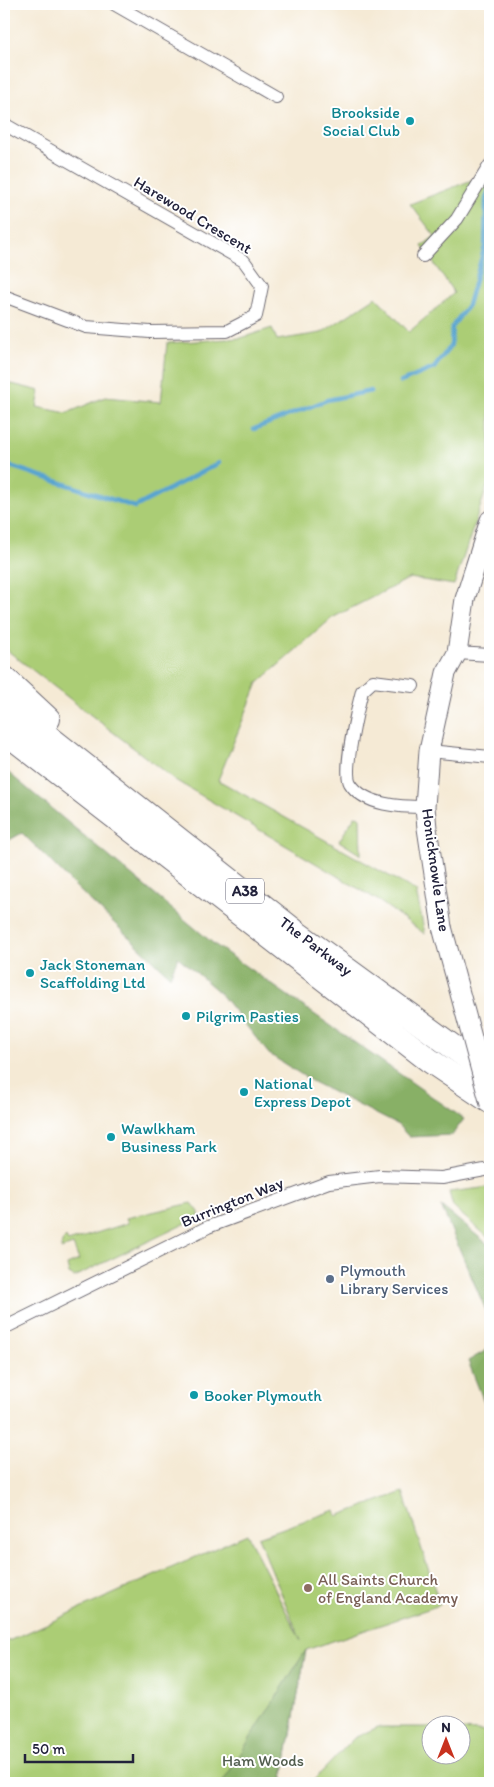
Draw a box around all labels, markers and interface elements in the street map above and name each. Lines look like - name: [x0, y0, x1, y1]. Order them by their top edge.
- place label: Brookside Social Club: [323, 103, 400, 140]
- marker: Brookside Social Club: [404, 115, 416, 127]
- street label: Harewood Crescent: [131, 172, 255, 258]
- street label: Honicknowle Lane: [418, 807, 454, 933]
- road number: A38: [226, 878, 264, 904]
- street label: The Parkway: [276, 912, 357, 980]
- place label: Jack Stoneman Scaffolding Ltd: [40, 955, 146, 992]
- marker: Jack Stoneman Scaffolding Ltd: [24, 967, 36, 979]
- place label: Pilgrim Pasties: [196, 1007, 299, 1026]
- marker: Pilgrim Pasties: [180, 1010, 192, 1022]
- place label: National Express Depot: [254, 1074, 351, 1111]
- marker: National Express Depot: [238, 1086, 250, 1098]
- place label: Wawlkham Business Park: [121, 1119, 218, 1156]
- marker: Wawlkham Business Park: [105, 1131, 117, 1143]
- street label: Burrington Way: [178, 1173, 286, 1231]
- place label: Plymouth Library Services: [340, 1261, 448, 1298]
- marker: Plymouth Library Services: [324, 1273, 336, 1285]
- place label: Booker Plymouth: [204, 1386, 322, 1405]
- marker: Booker Plymouth: [188, 1389, 200, 1401]
- place label: All Saints Church of England Academy: [318, 1570, 458, 1607]
- marker: All Saints Church of England Academy: [302, 1582, 314, 1594]
- north arrow: [422, 1714, 472, 1764]
- text: N: [441, 1719, 451, 1736]
- scale bar: [25, 1732, 132, 1764]
- text: 50 m: [32, 1740, 65, 1758]
- park label: Ham Woods: [222, 1751, 304, 1770]

